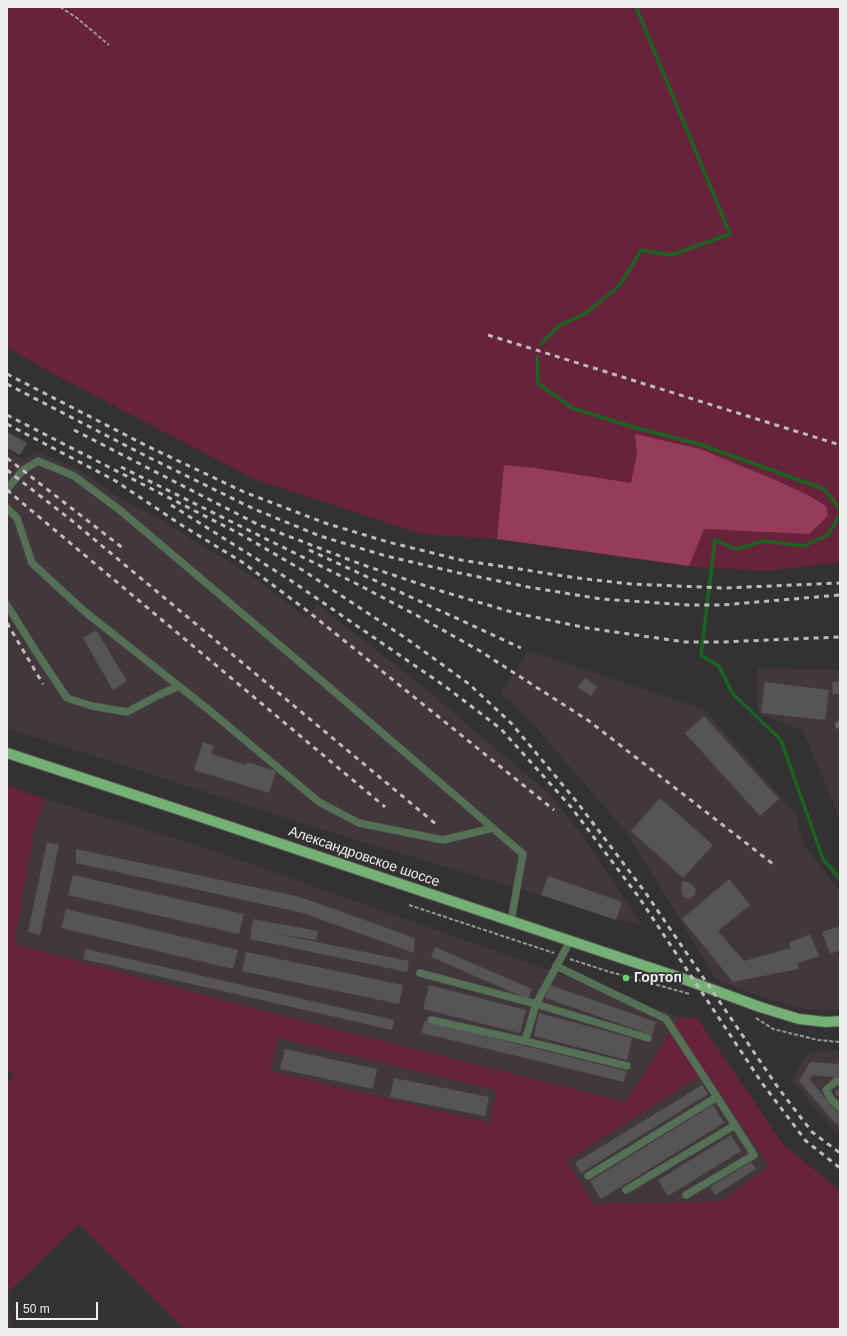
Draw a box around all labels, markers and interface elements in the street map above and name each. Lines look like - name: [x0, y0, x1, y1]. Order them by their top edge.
- street label: Александровское шоссе: [286, 823, 442, 891]
- place label: Гортоп: [634, 970, 682, 986]
- marker: Гортоп: [621, 973, 631, 983]
- scale bar: [18, 1294, 100, 1320]
- text: 50 m: [23, 1302, 50, 1316]

